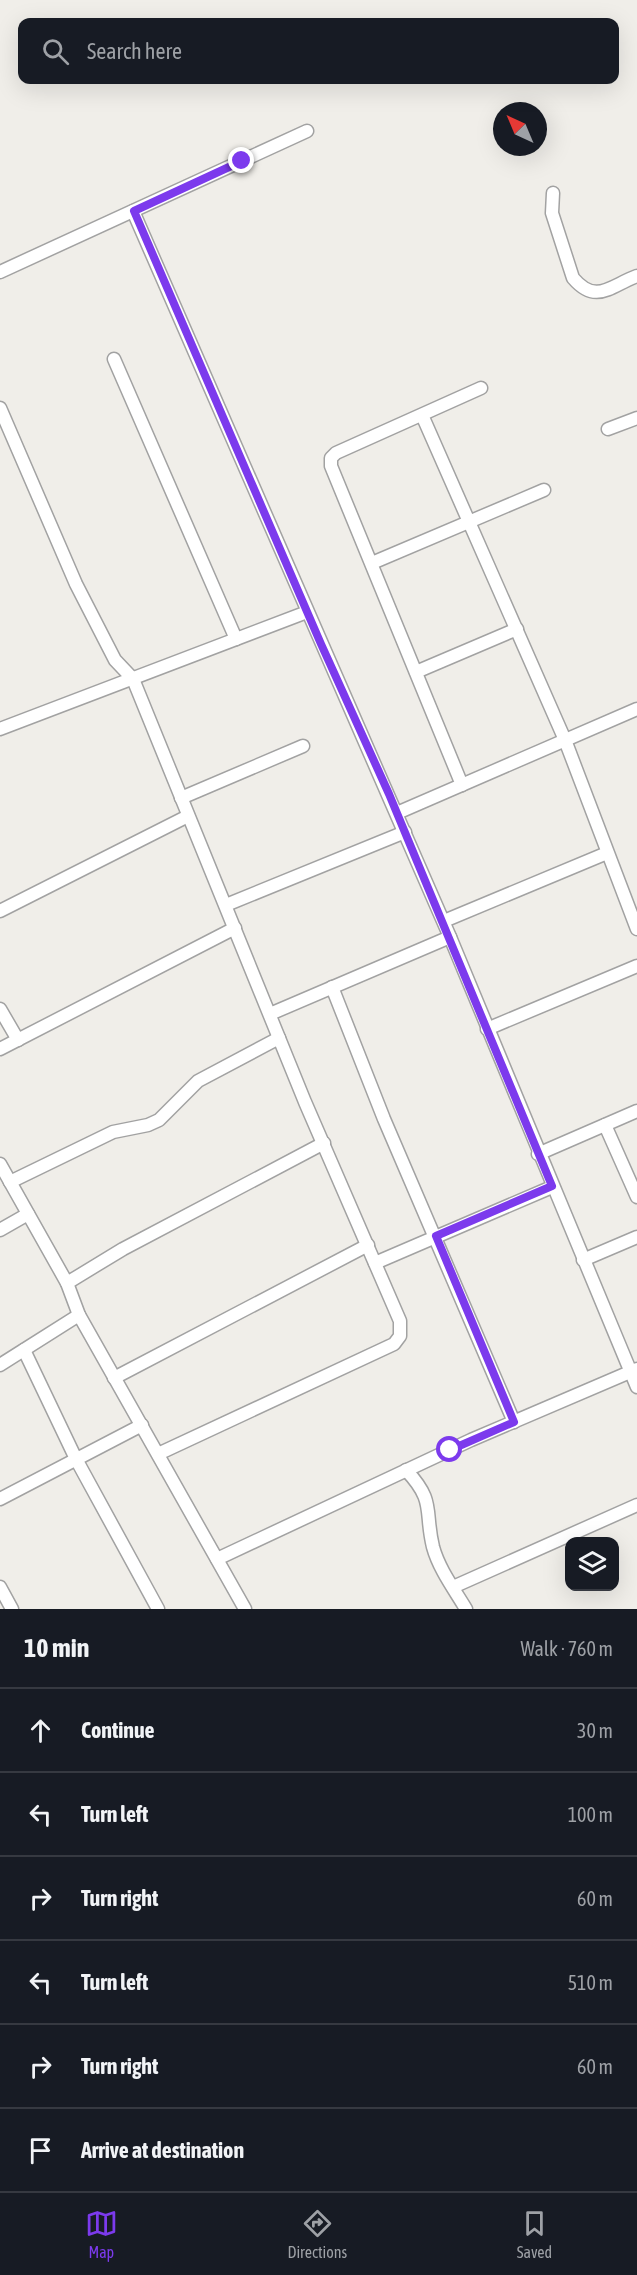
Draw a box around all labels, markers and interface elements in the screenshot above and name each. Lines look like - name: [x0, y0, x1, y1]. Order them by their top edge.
- search box: [18, 18, 619, 84]
- icon: search: [39, 35, 72, 68]
- text: Search here: [87, 38, 182, 64]
- north arrow: [493, 102, 547, 156]
- route end: [228, 147, 254, 173]
- route start: [436, 1436, 462, 1462]
- map controls: [565, 1537, 619, 1591]
- button: layers: [565, 1537, 619, 1591]
- text: 10 min: [24, 1633, 89, 1663]
- text: Walk · 760 m: [521, 1637, 613, 1660]
- icon: ahead: [24, 1714, 57, 1747]
- text: Continue: [81, 1717, 155, 1743]
- text: 30 m: [577, 1719, 613, 1742]
- icon: left: [24, 1798, 57, 1831]
- text: Turn left: [81, 1801, 148, 1827]
- text: 100 m: [568, 1803, 613, 1826]
- icon: right: [24, 1882, 57, 1915]
- text: Turn right: [81, 1885, 158, 1911]
- text: 60 m: [577, 1887, 613, 1910]
- icon: left: [24, 1966, 57, 1999]
- text: Turn left: [81, 1969, 148, 1995]
- text: 510 m: [568, 1971, 613, 1994]
- icon: right: [24, 2050, 57, 2083]
- text: Turn right: [81, 2053, 158, 2079]
- text: 60 m: [577, 2055, 613, 2078]
- icon: arrive: [24, 2134, 57, 2167]
- text: Arrive at destination: [81, 2137, 244, 2163]
- tab: Map: [85, 2207, 118, 2261]
- tab: Directions: [287, 2207, 347, 2261]
- tab: Saved: [517, 2207, 552, 2261]

